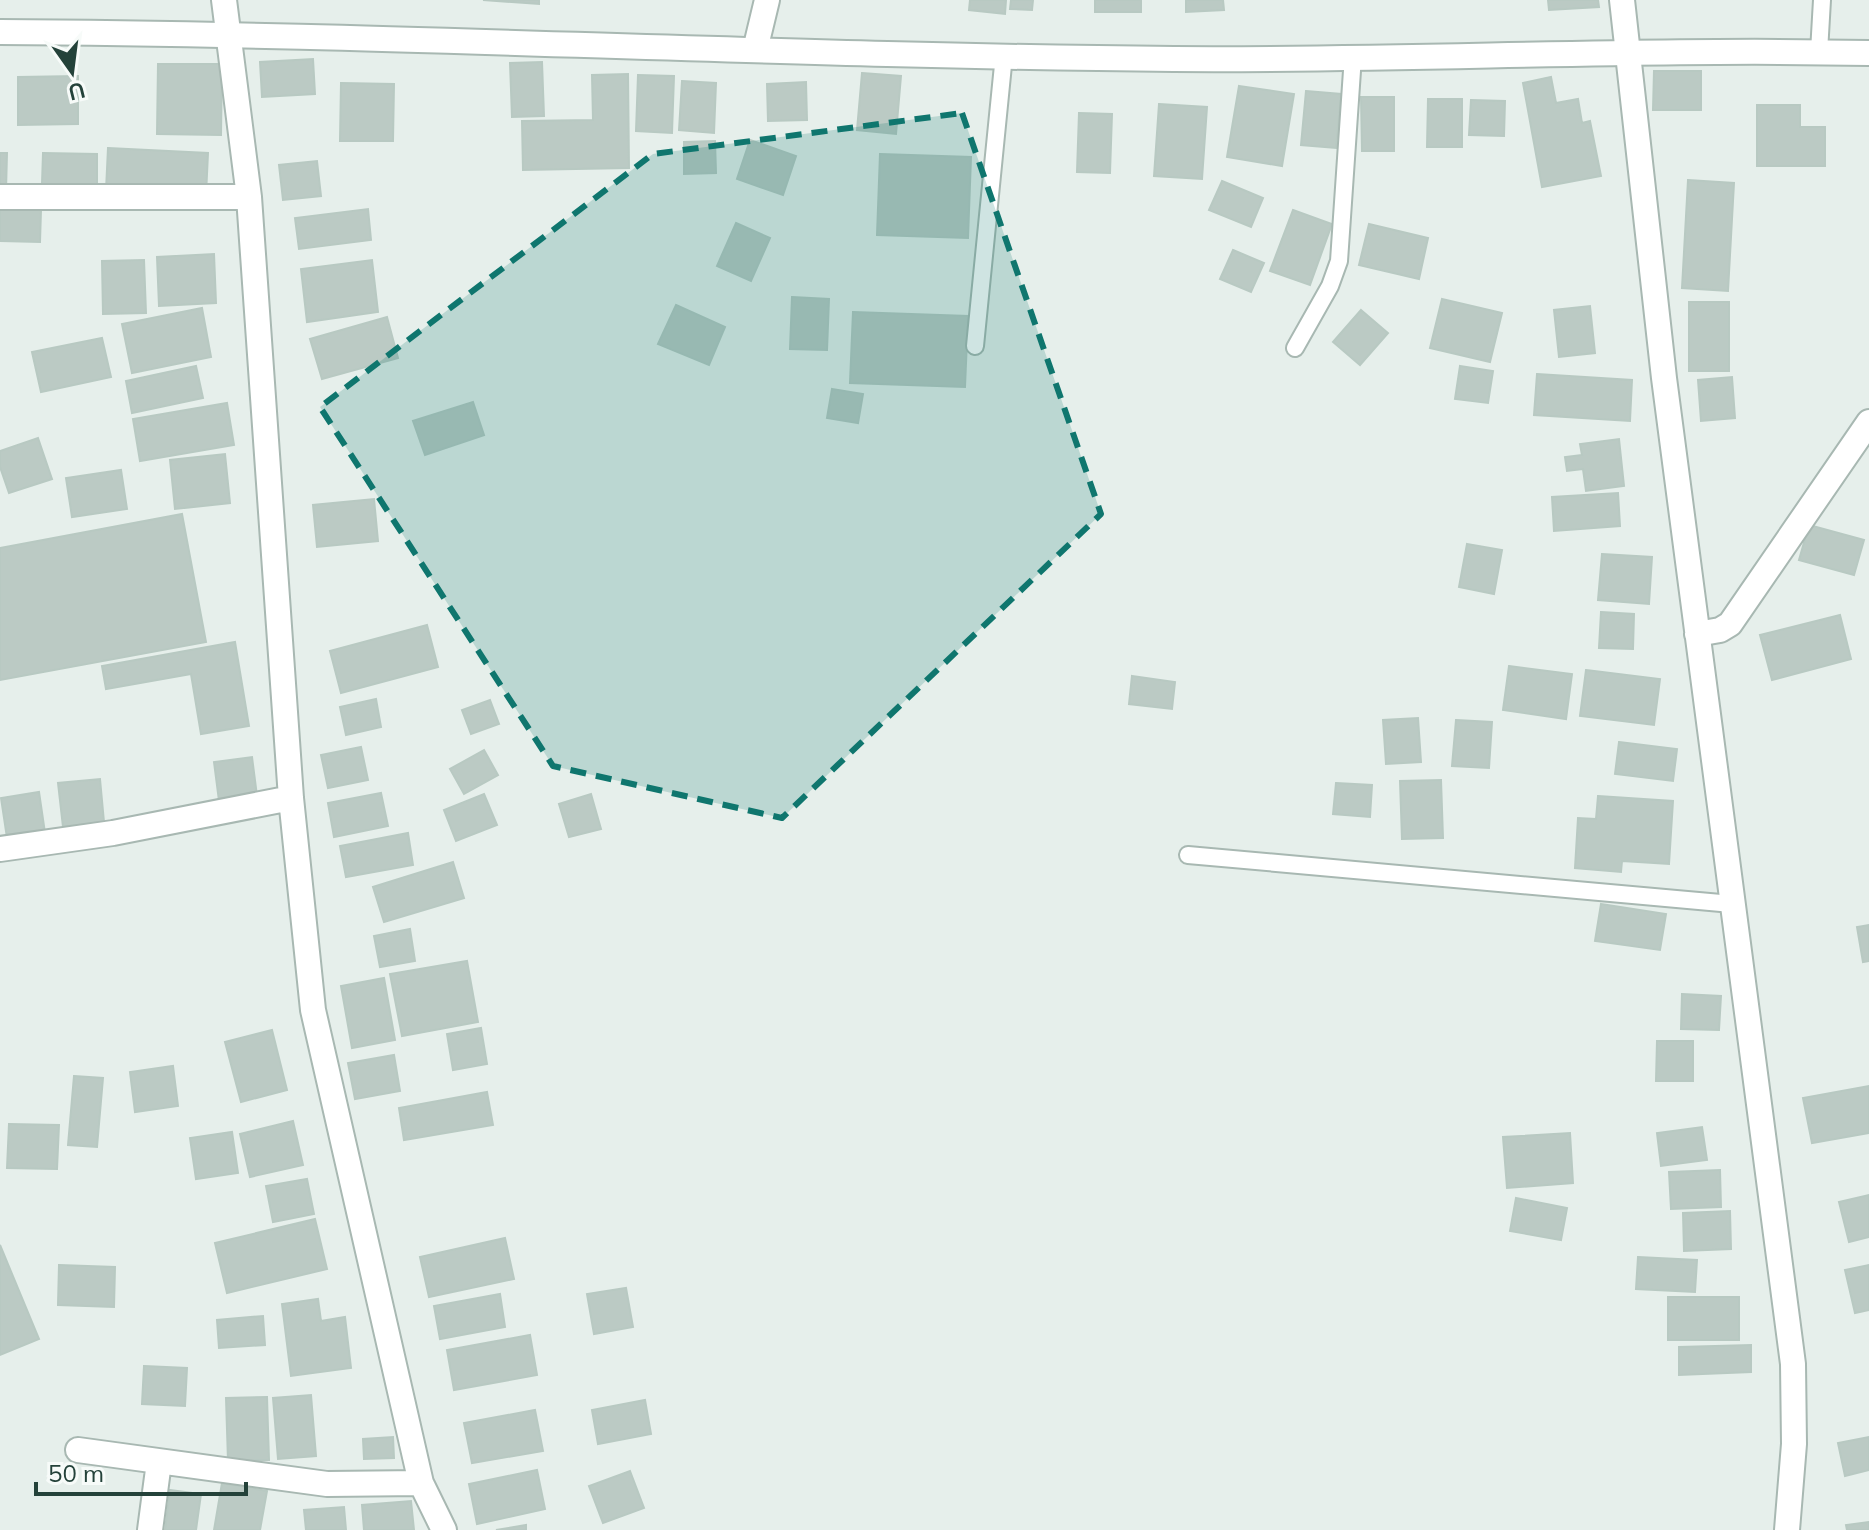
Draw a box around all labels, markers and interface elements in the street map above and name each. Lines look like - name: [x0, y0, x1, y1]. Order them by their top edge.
- north arrow: [32, 32, 112, 112]
- text: U: [66, 76, 88, 107]
- scale bar: [36, 1446, 246, 1496]
- text: 50 m: [48, 1458, 104, 1488]

